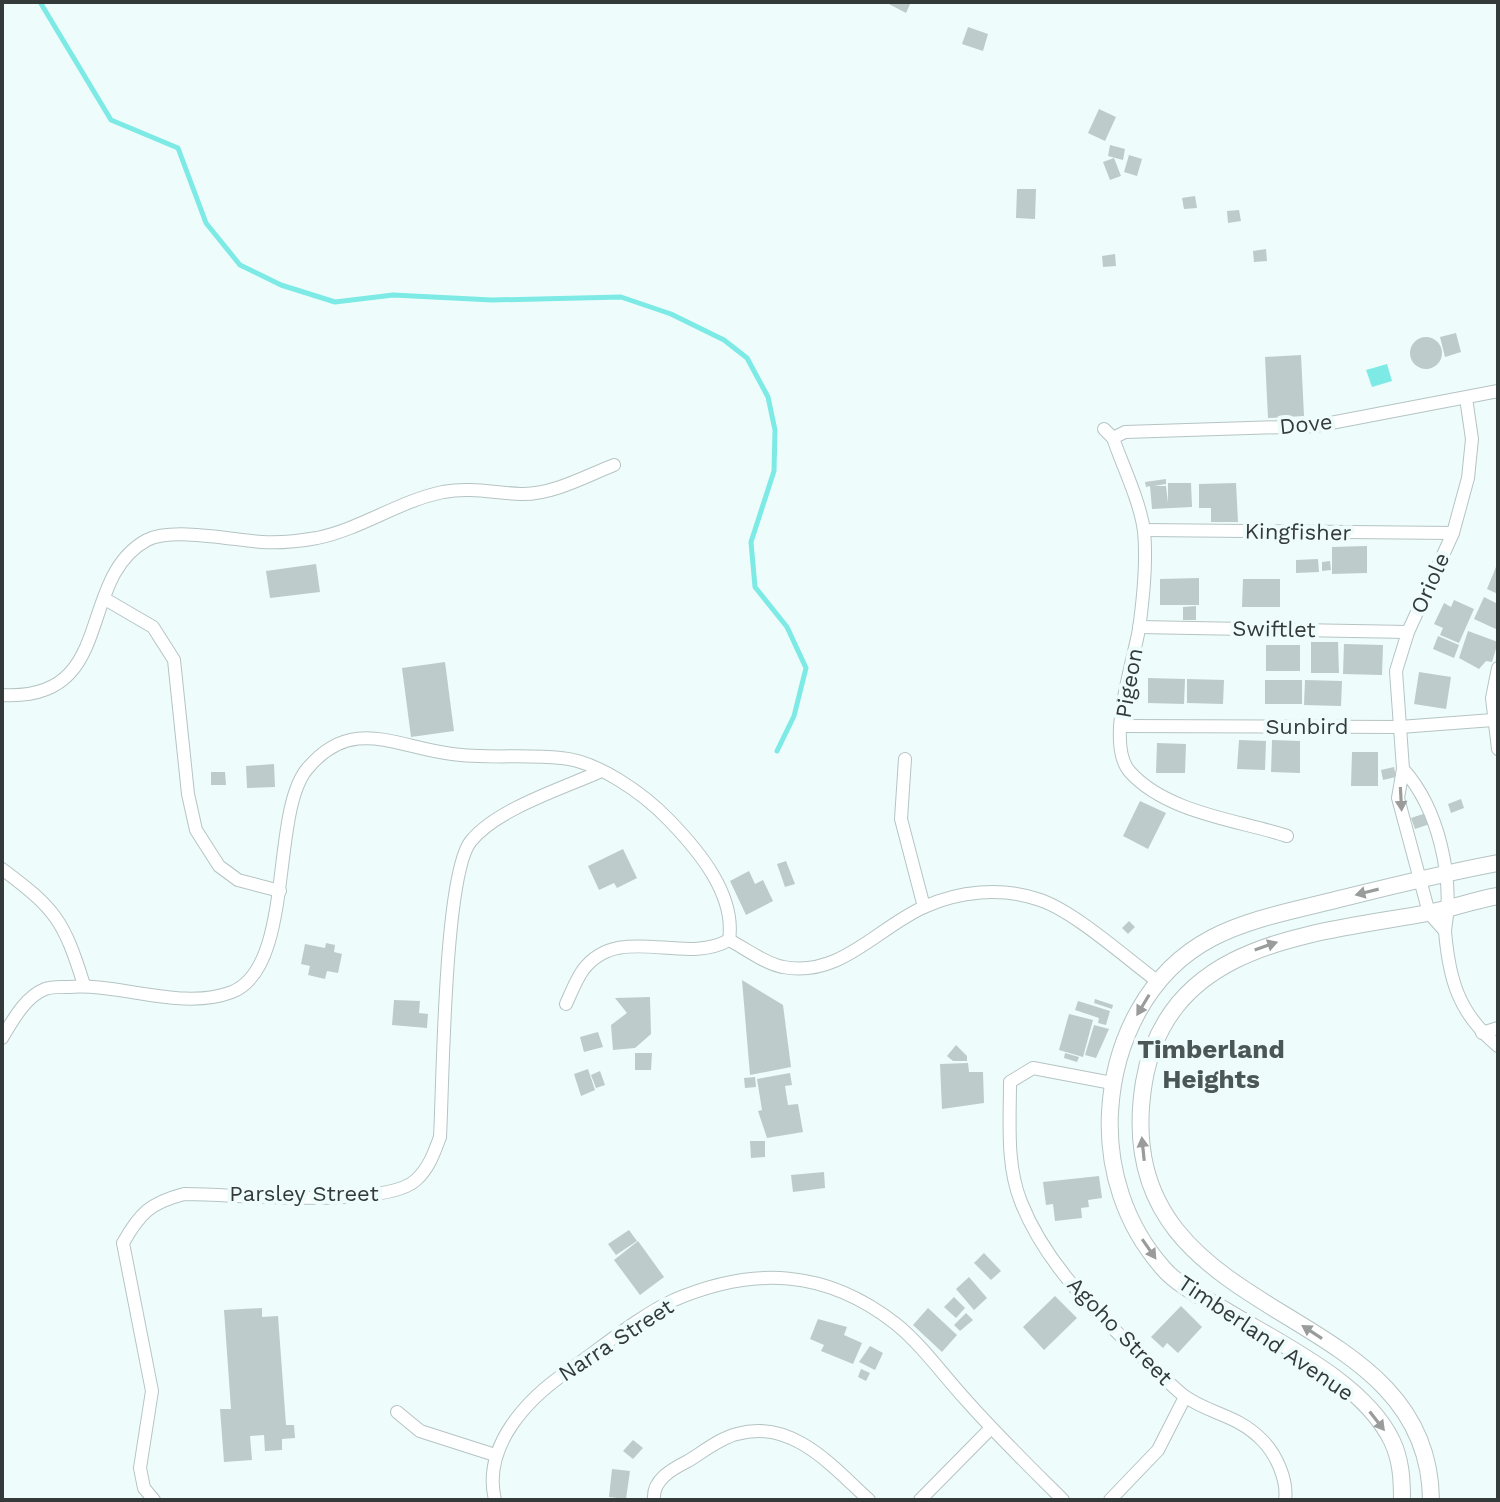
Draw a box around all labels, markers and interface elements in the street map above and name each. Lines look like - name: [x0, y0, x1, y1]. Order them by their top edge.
- street label: Dove: [1278, 409, 1334, 439]
- street label: Kingfisher: [1244, 519, 1352, 545]
- street label: Oriole: [1406, 549, 1454, 617]
- street label: Swiftlet: [1232, 616, 1316, 642]
- street label: Pigeon: [1111, 646, 1147, 720]
- street label: Sunbird: [1265, 714, 1349, 739]
- one-way arrow: [1395, 787, 1408, 812]
- one-way arrow: [1355, 886, 1380, 899]
- one-way arrow: [1254, 939, 1278, 951]
- one-way arrow: [1136, 994, 1150, 1016]
- district label: Timberland Heights: [1137, 1034, 1285, 1094]
- one-way arrow: [1137, 1136, 1150, 1161]
- street label: Parsley Street: [229, 1181, 379, 1206]
- one-way arrow: [1141, 1239, 1157, 1260]
- street label: Timberland Avenue: [1174, 1270, 1358, 1406]
- street label: Agoho Street: [1062, 1272, 1178, 1390]
- street label: Narra Street: [554, 1294, 678, 1386]
- one-way arrow: [1301, 1325, 1323, 1339]
- one-way arrow: [1368, 1411, 1384, 1431]

